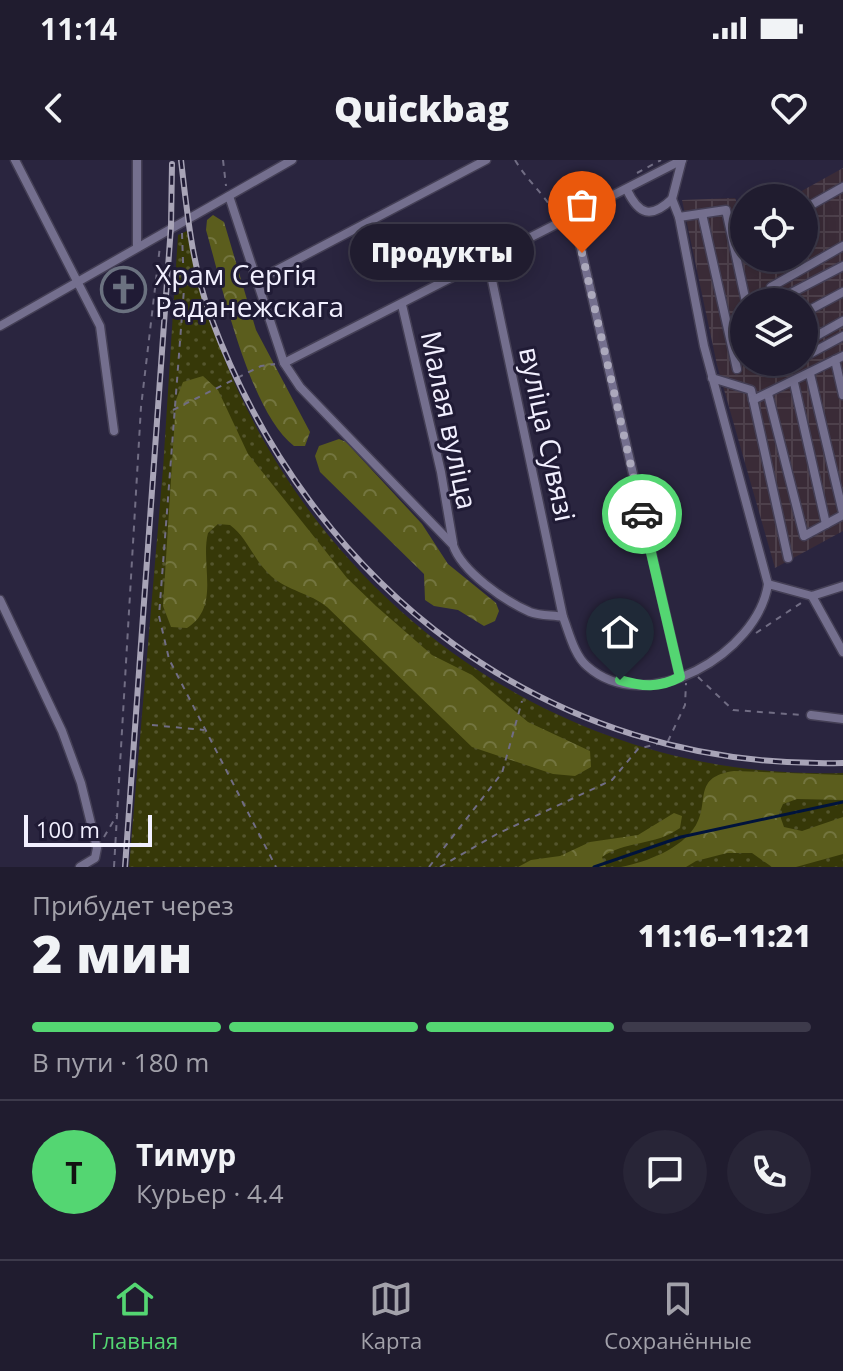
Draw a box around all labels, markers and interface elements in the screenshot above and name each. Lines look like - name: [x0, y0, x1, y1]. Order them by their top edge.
- text: 11:14: [40, 8, 117, 49]
- text: Quickbag: [334, 84, 509, 133]
- icon: back: [32, 86, 76, 130]
- icon: heart: [767, 86, 811, 130]
- pin: [548, 171, 616, 253]
- icon: bag: [560, 183, 604, 227]
- map controls: [730, 184, 818, 376]
- button: locate: [730, 184, 818, 272]
- callout: Продукты: [350, 225, 534, 281]
- text: Продукты: [371, 234, 513, 270]
- place label: Храм Сергія Раданежскага: [155, 255, 344, 325]
- church icon: Храм Сергія Раданежскага: [100, 266, 148, 314]
- button: layers: [730, 288, 818, 376]
- street label: Малая вуліца: [413, 327, 487, 513]
- street label: вуліца Сувязі: [511, 343, 585, 525]
- courier: [602, 474, 682, 554]
- icon: car: [620, 492, 664, 536]
- pin: [586, 598, 654, 680]
- icon: home: [598, 610, 642, 654]
- scale bar: [24, 811, 152, 847]
- text: 100 m: [36, 814, 100, 844]
- text: Прибудет через: [32, 887, 234, 923]
- text: 11:16–11:21: [638, 915, 811, 956]
- text: 2 мин: [32, 917, 192, 988]
- text: В пути · 180 m: [32, 1044, 209, 1080]
- button: chat: [623, 1130, 707, 1214]
- button: phone: [727, 1130, 811, 1214]
- text: Тимур: [136, 1134, 236, 1175]
- text: Т: [65, 1152, 83, 1193]
- text: Курьер · 4.4: [136, 1175, 284, 1211]
- tab: Главная: [91, 1277, 178, 1355]
- tab: Карта: [360, 1277, 422, 1355]
- tab: Сохранённые: [604, 1277, 752, 1355]

